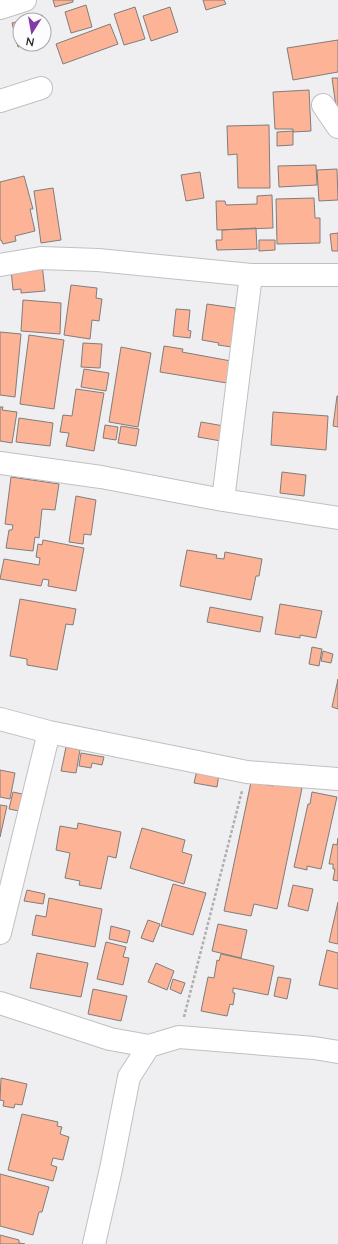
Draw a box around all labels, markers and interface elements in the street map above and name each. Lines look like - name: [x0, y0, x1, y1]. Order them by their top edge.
- north arrow: [12, 12, 52, 52]
- text: N: [25, 35, 35, 49]

